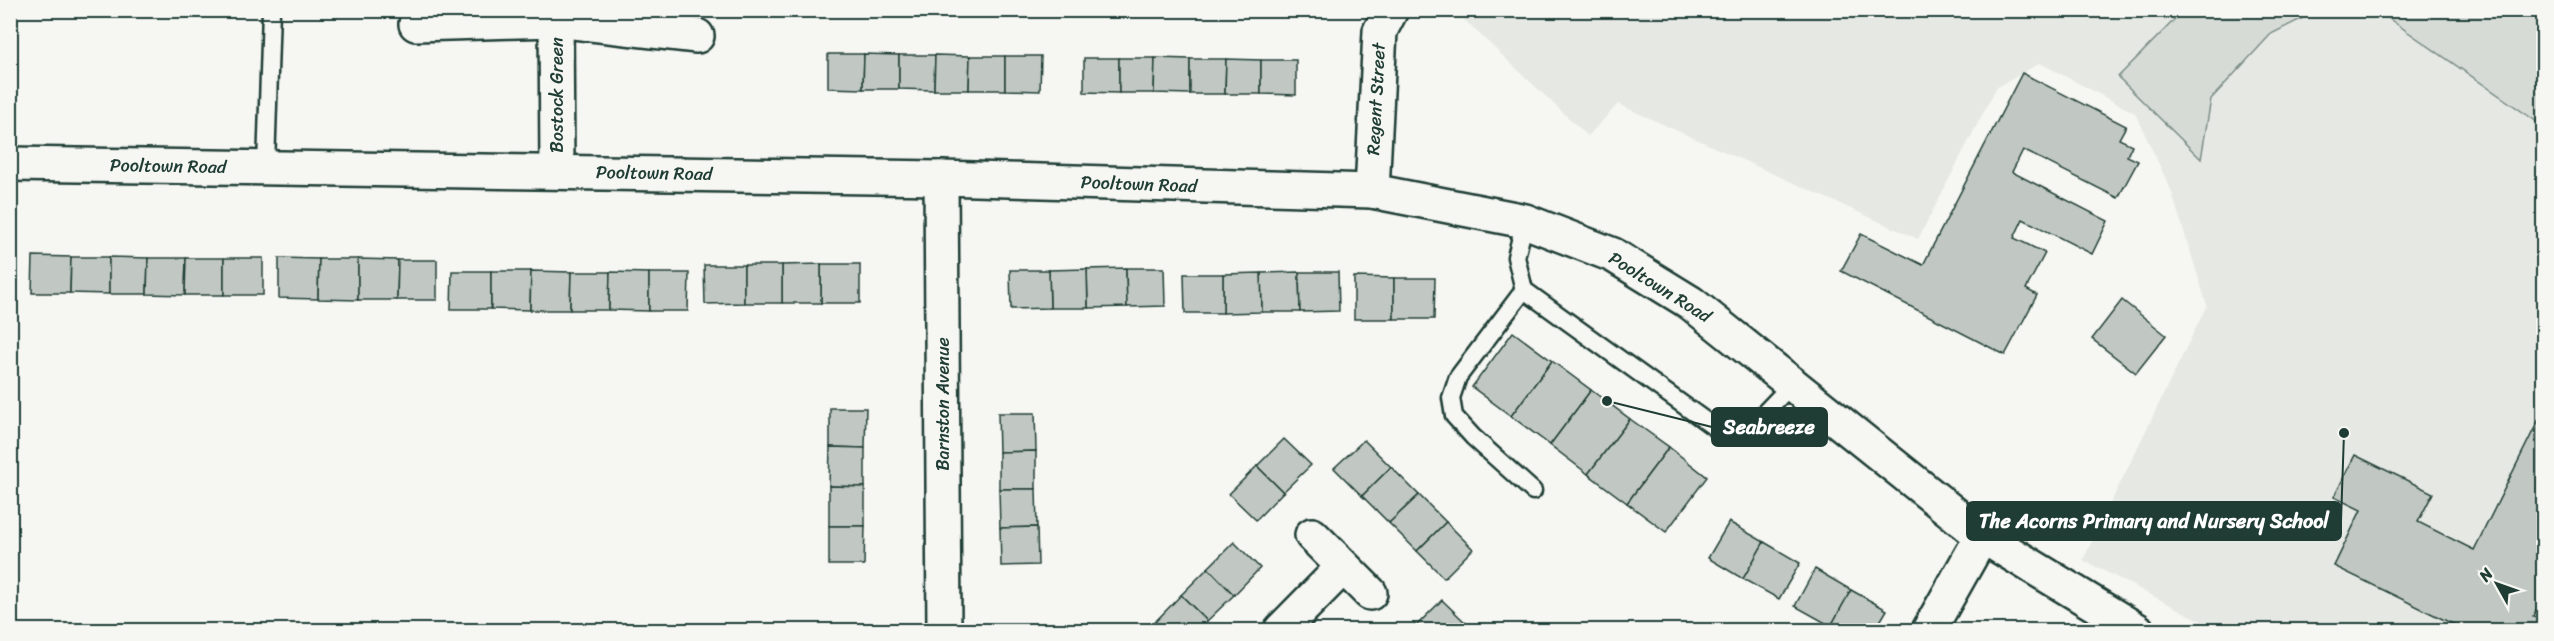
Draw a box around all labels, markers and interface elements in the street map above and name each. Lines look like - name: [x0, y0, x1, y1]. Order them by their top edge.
- street label: Bostock Green: [541, 37, 573, 153]
- street label: Regent Street: [1357, 41, 1395, 156]
- street label: Pooltown Road: [109, 149, 228, 183]
- street label: Pooltown Road: [595, 156, 714, 190]
- street label: Pooltown Road: [1080, 166, 1199, 202]
- street label: Pooltown Road: [1602, 243, 1719, 332]
- street label: Barnston Avenue: [927, 337, 959, 471]
- callout: Seabreeze: [1712, 408, 1827, 446]
- text: Seabreeze: [1722, 410, 1816, 445]
- callout: The Acorns Primary and Nursery School: [1967, 502, 2341, 540]
- text: The Acorns Primary and Nursery School: [1979, 504, 2330, 539]
- north arrow: [2467, 554, 2527, 614]
- text: N: [2471, 560, 2501, 589]

